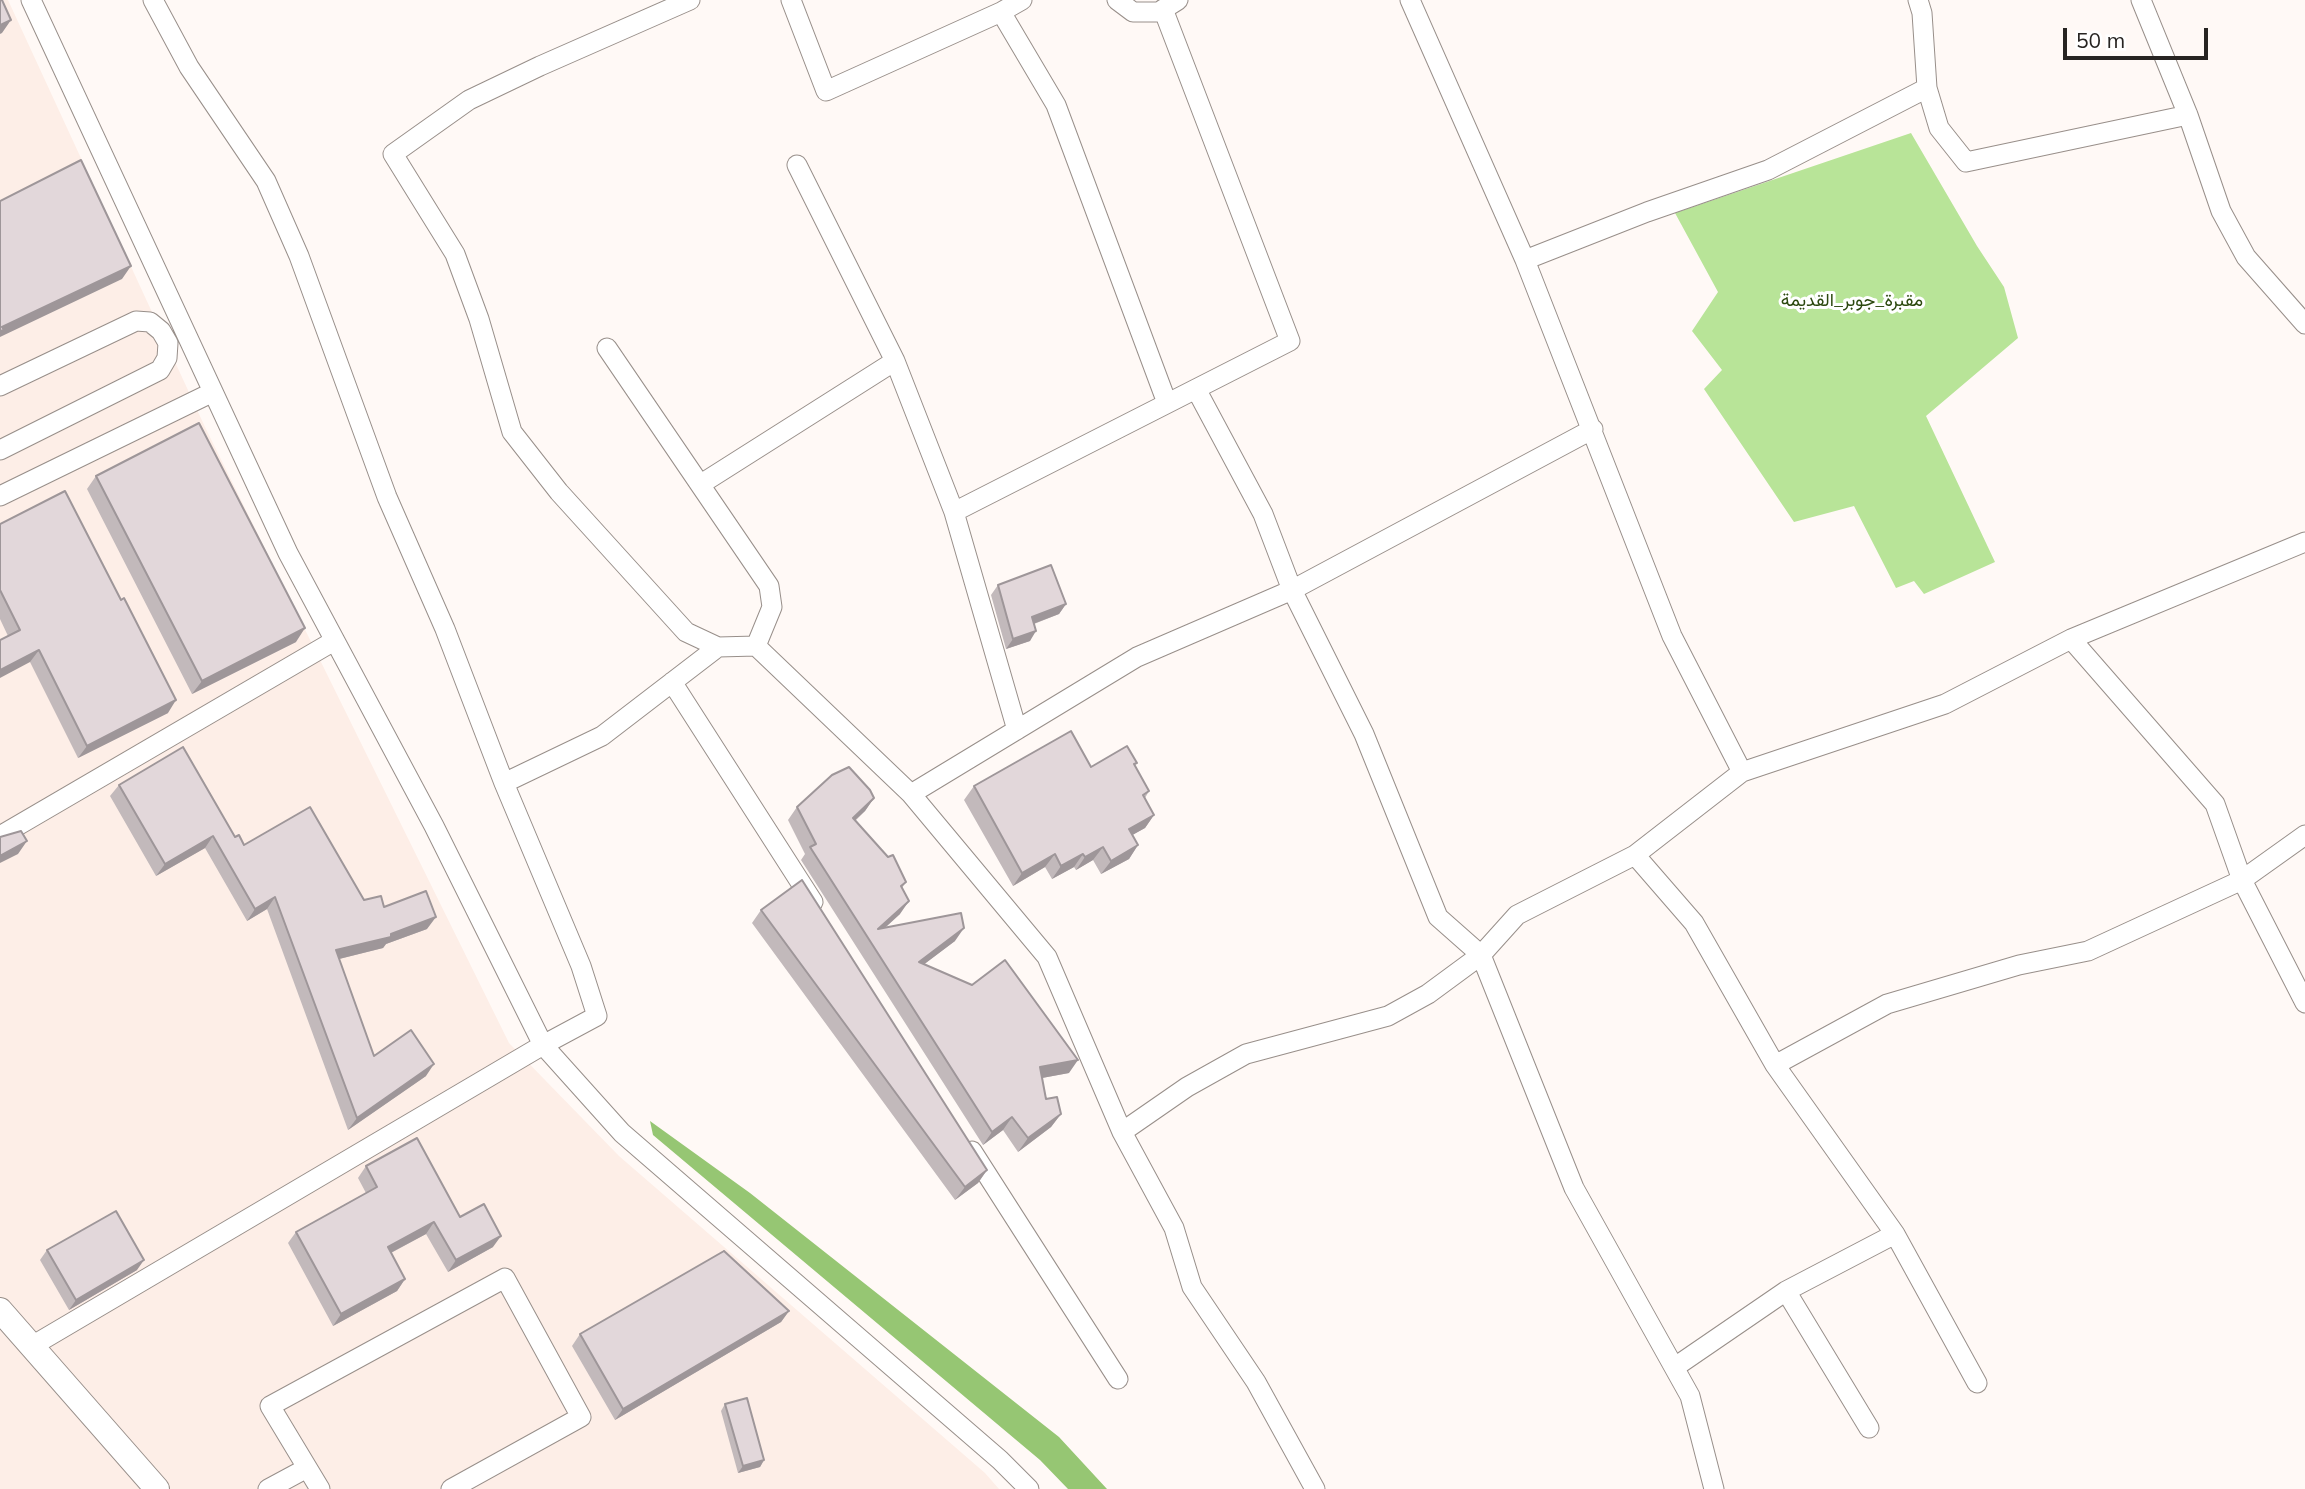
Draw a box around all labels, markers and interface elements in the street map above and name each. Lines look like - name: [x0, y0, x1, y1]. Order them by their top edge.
- scale bar: [2067, 14, 2212, 58]
- text: 50 m: [2076, 27, 2125, 53]
- park label: مقبرة_جوبر_القديمة: [1781, 290, 1923, 312]

